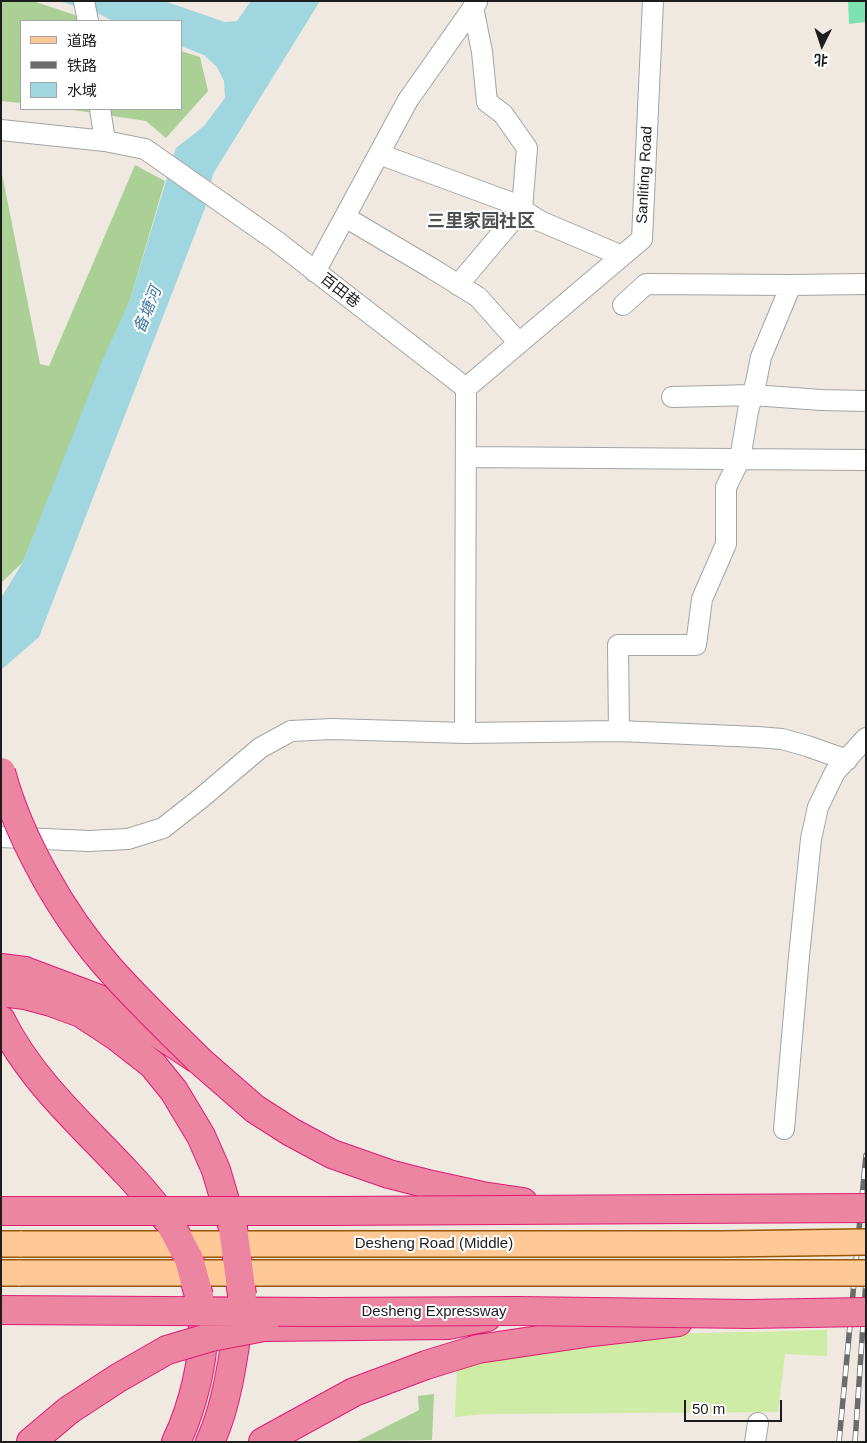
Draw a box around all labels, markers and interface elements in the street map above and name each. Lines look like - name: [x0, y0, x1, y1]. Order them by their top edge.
- legend: [20, 20, 182, 110]
- north arrow: [797, 20, 847, 70]
- text: 道路: [67, 32, 97, 49]
- text: 北: [813, 51, 828, 68]
- text: 铁路: [67, 57, 97, 74]
- text: 水域: [67, 82, 97, 99]
- street label: Sanliting Road: [633, 126, 657, 224]
- district label: 三里家园社区: [427, 211, 535, 233]
- street label: 百田巷: [317, 270, 363, 312]
- water label: 备塘河: [130, 284, 166, 336]
- street label: Desheng Road (Middle): [355, 1235, 513, 1253]
- street label: Desheng Expressway: [361, 1303, 507, 1321]
- scale bar: [687, 1390, 784, 1422]
- text: 50 m: [692, 1400, 725, 1417]

